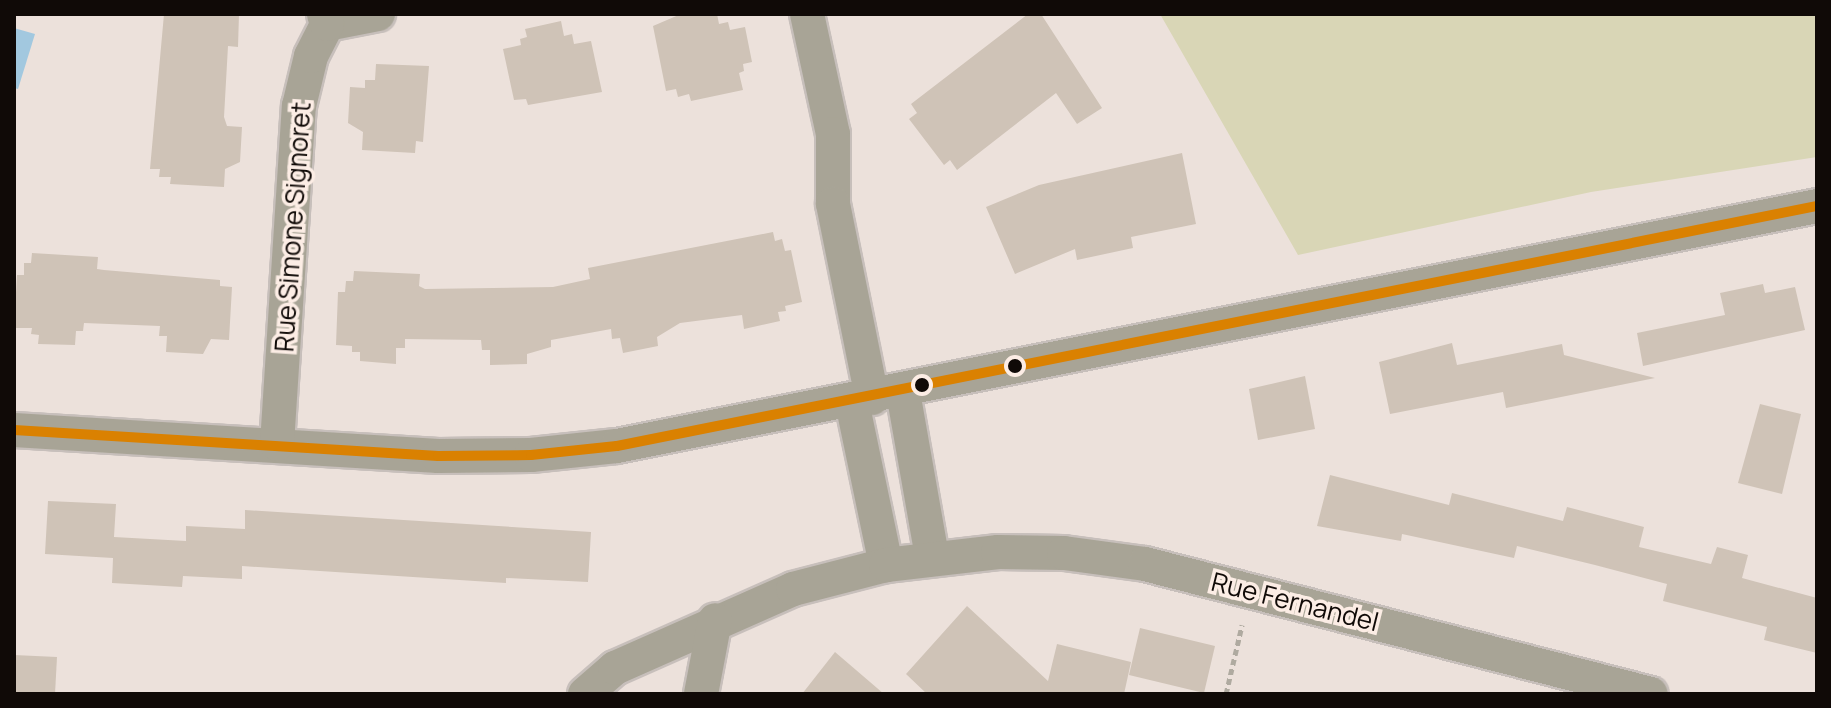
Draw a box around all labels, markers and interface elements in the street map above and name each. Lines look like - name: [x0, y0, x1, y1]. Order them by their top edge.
- street label: Rue Simone Signoret: [269, 101, 317, 353]
- unlabelled marker: [1007, 358, 1023, 374]
- unlabelled marker: [914, 377, 930, 393]
- street label: Rue Fernandel: [1208, 566, 1382, 638]

